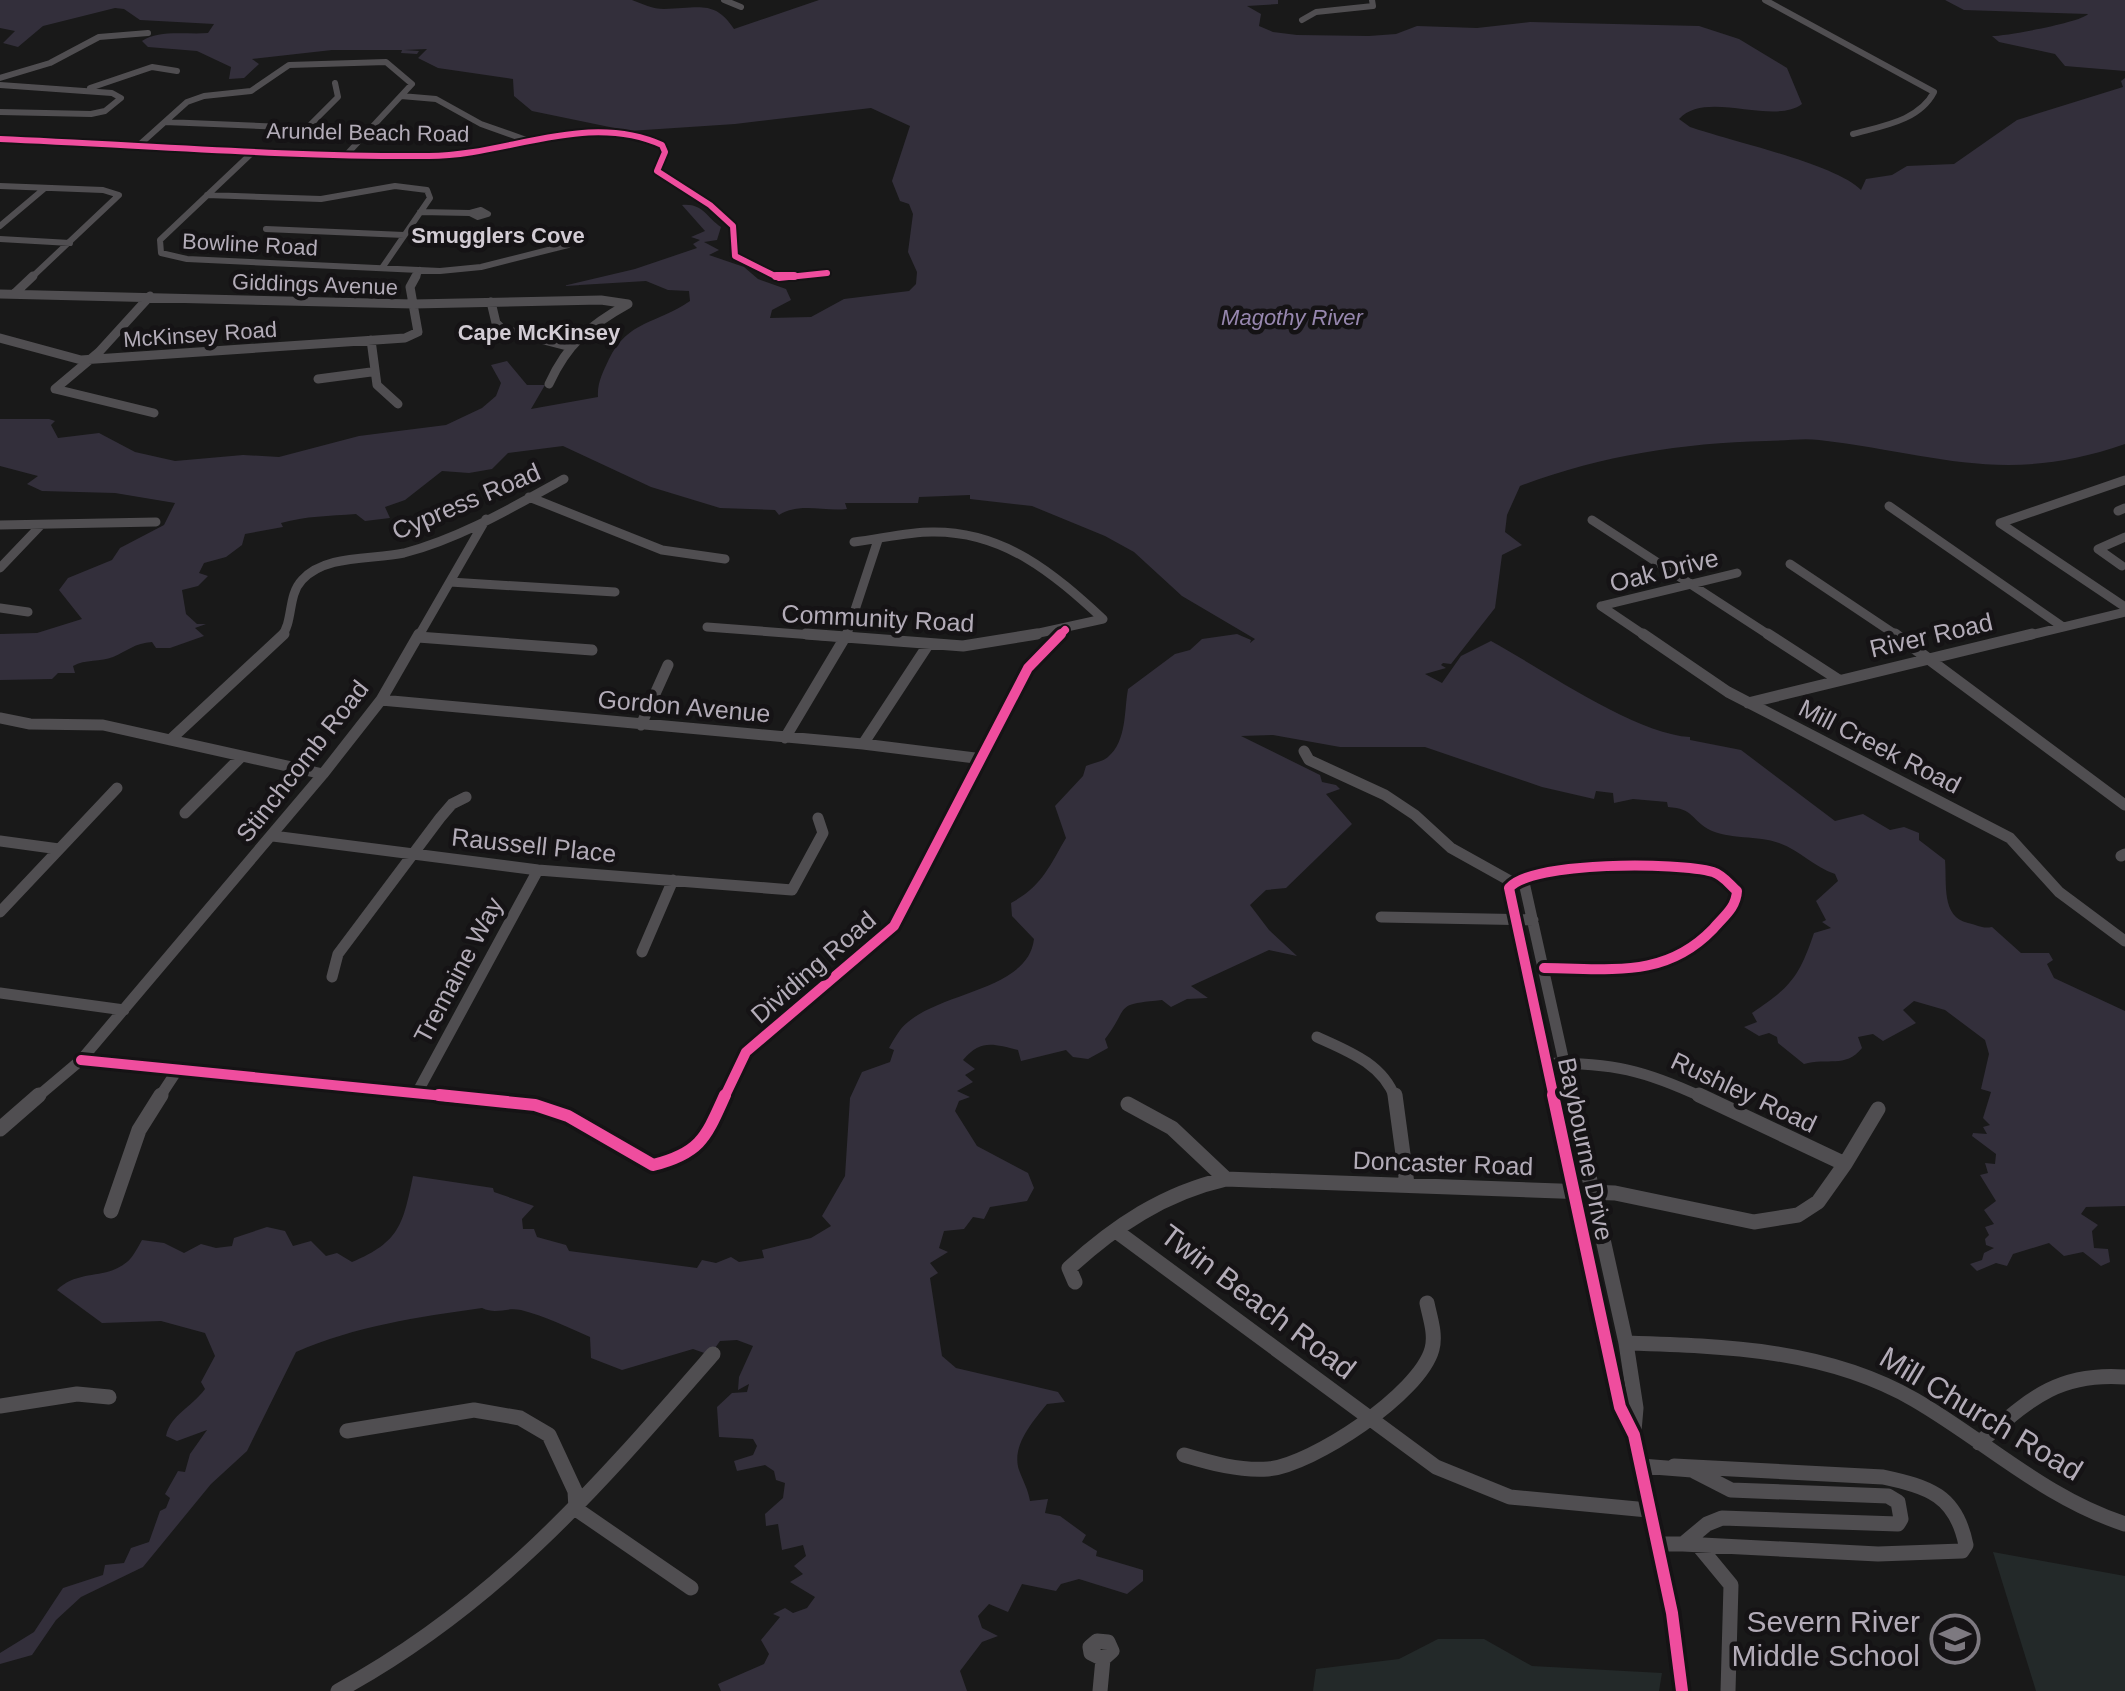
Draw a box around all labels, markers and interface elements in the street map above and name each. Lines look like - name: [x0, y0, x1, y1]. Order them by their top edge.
- street label: Arundel Beach Road: [266, 118, 470, 147]
- district label: Smugglers Cove: [411, 223, 585, 248]
- street label: Bowline Road: [182, 228, 318, 261]
- street label: Giddings Avenue: [232, 269, 398, 300]
- water label: Magothy River: [1221, 305, 1365, 330]
- street label: McKinsey Road: [122, 317, 278, 352]
- district label: Cape McKinsey: [458, 320, 621, 345]
- street label: Cypress Road: [388, 457, 544, 545]
- street label: Oak Drive: [1607, 543, 1721, 597]
- street label: Community Road: [781, 599, 975, 637]
- street label: River Road: [1867, 607, 1995, 663]
- street label: Stinchcomb Road: [230, 675, 374, 847]
- street label: Gordon Avenue: [596, 685, 772, 727]
- street label: Mill Creek Road: [1794, 693, 1966, 799]
- street label: Raussell Place: [450, 822, 618, 868]
- street label: Tremaine Way: [408, 892, 508, 1048]
- street label: Dividing Road: [745, 905, 881, 1029]
- street label: Rushley Road: [1667, 1046, 1821, 1138]
- street label: Baybourne Drive: [1553, 1055, 1619, 1243]
- street label: Doncaster Road: [1352, 1146, 1534, 1180]
- street label: Twin Beach Road: [1154, 1218, 1362, 1386]
- street label: Mill Church Road: [1874, 1340, 2088, 1487]
- place label: Severn River Middle School: [1732, 1605, 1920, 1672]
- school or university icon: Severn River Middle School: [1929, 1613, 1981, 1665]

